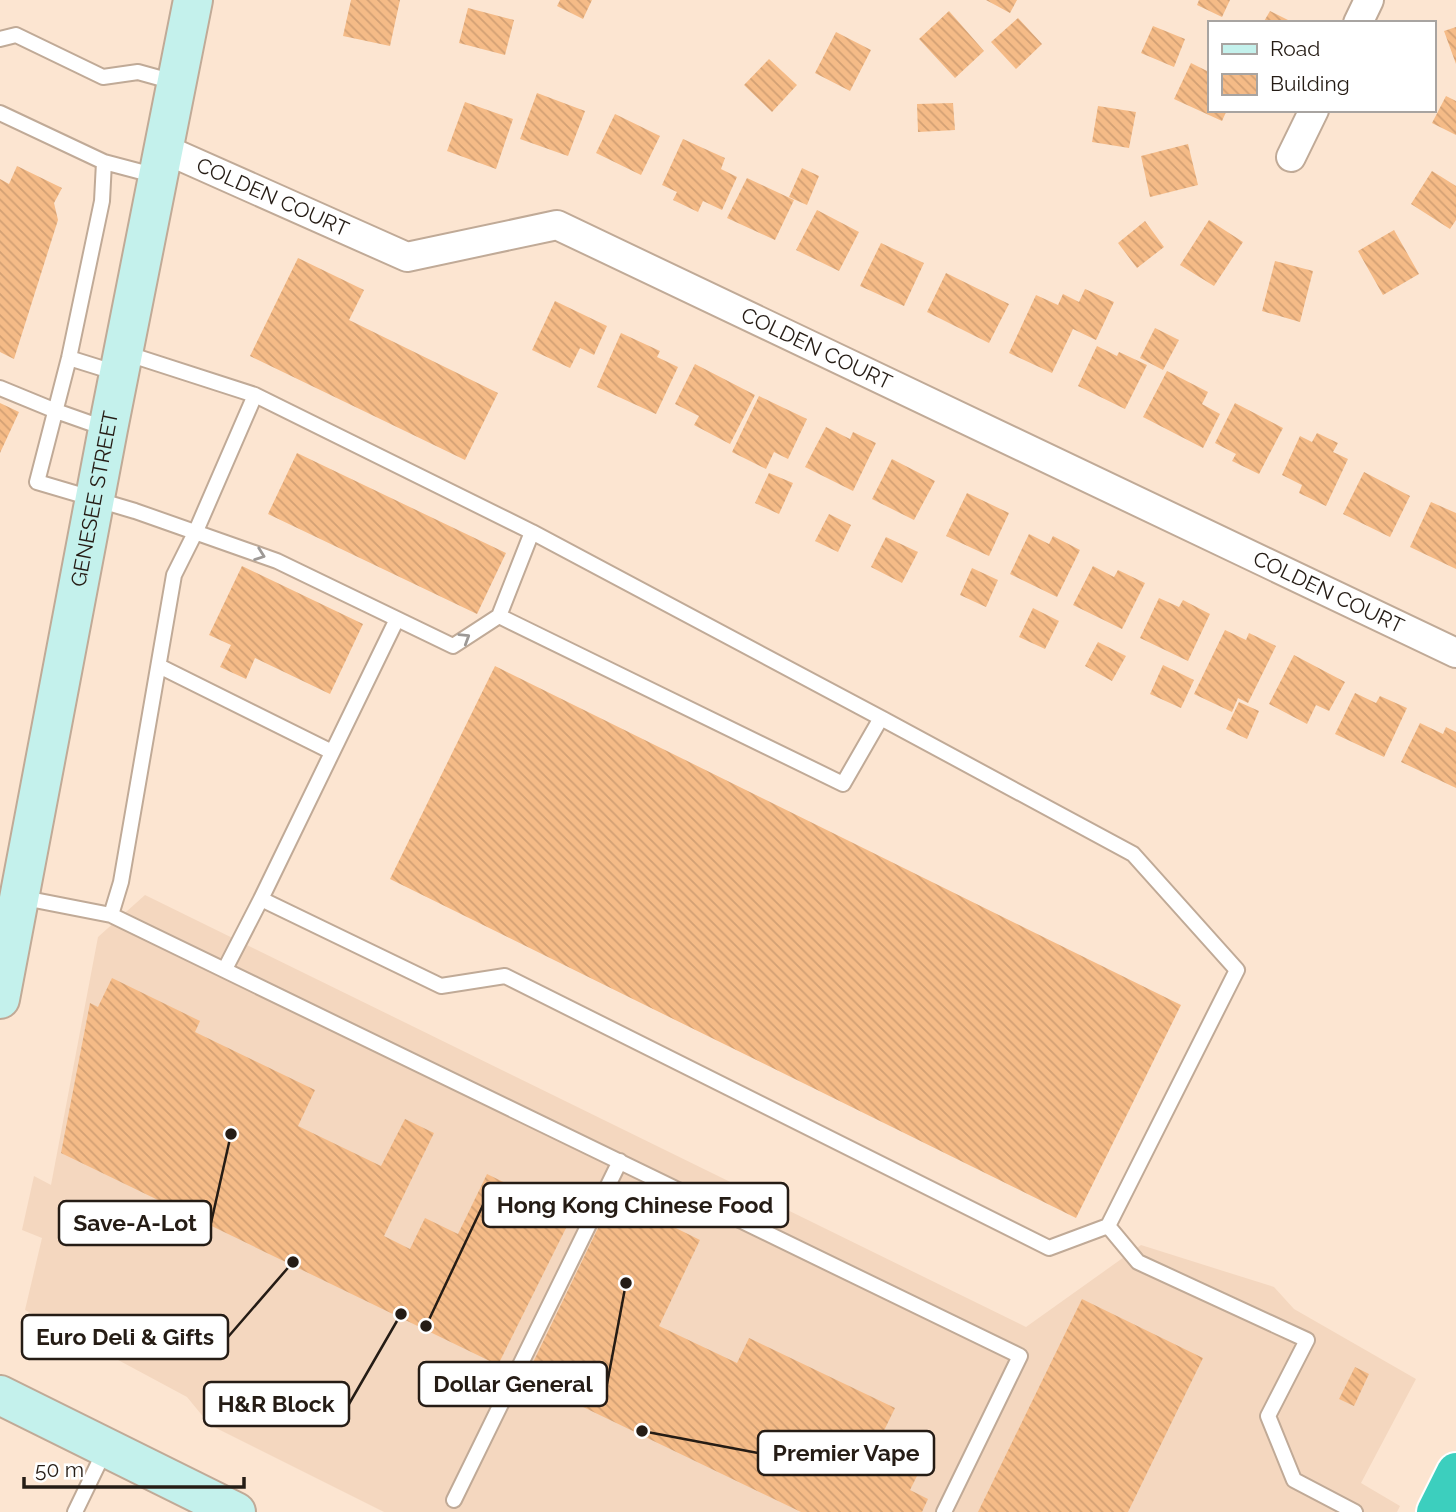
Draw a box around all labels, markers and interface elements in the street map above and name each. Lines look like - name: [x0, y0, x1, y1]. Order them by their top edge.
- legend: [1208, 21, 1435, 112]
- text: Road: [1270, 36, 1320, 61]
- text: Building: [1270, 71, 1350, 96]
- street label: COLDEN COURT: [193, 152, 353, 242]
- street label: COLDEN COURT: [737, 302, 896, 395]
- street label: GENESEE STREET: [65, 409, 123, 589]
- street label: COLDEN COURT: [1249, 545, 1408, 638]
- one-way arrow: [254, 546, 266, 560]
- one-way arrow: [457, 634, 470, 647]
- callout: Hong Kong Chinese Food: [483, 1183, 788, 1227]
- text: Hong Kong Chinese Food: [497, 1191, 773, 1218]
- callout: Save-A-Lot: [59, 1201, 211, 1245]
- text: Save-A-Lot: [73, 1209, 197, 1236]
- callout: Euro Deli & Gifts: [22, 1315, 228, 1359]
- text: Euro Deli & Gifts: [36, 1323, 214, 1350]
- callout: Dollar General: [419, 1362, 607, 1406]
- text: Dollar General: [433, 1370, 593, 1397]
- callout: H&R Block: [204, 1382, 349, 1426]
- text: H&R Block: [217, 1390, 335, 1417]
- callout: Premier Vape: [758, 1431, 934, 1475]
- text: Premier Vape: [773, 1439, 920, 1466]
- scale bar: [24, 1446, 245, 1490]
- text: 50 m: [35, 1457, 84, 1482]

